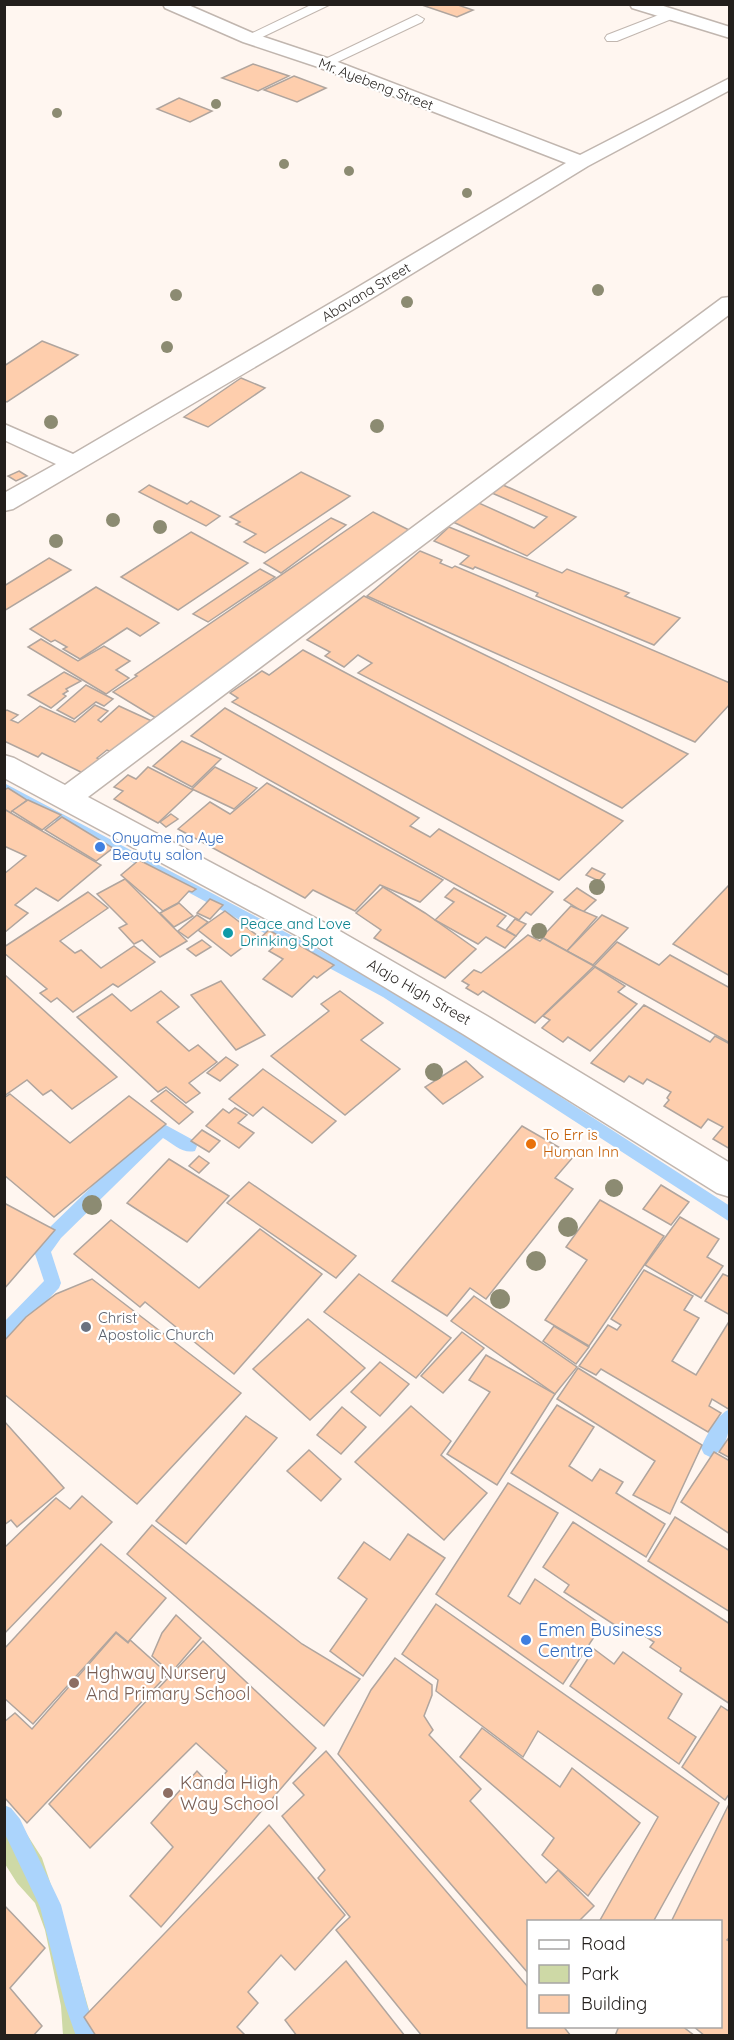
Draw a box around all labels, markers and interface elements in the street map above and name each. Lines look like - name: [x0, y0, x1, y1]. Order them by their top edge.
- street label: Mr. Ayebeng Street: [316, 54, 436, 114]
- street label: Abavana Street: [318, 258, 414, 326]
- place label: Onyame na Aye Beauty salon: [112, 828, 224, 864]
- marker: Onyame na Aye Beauty salon: [93, 840, 107, 854]
- place label: Peace and Love Drinking Spot: [240, 914, 351, 950]
- marker: Peace and Love Drinking Spot: [221, 926, 235, 940]
- street label: Alajo High Street: [364, 954, 474, 1029]
- place label: To Err is Human Inn: [543, 1125, 619, 1161]
- marker: To Err is Human Inn: [524, 1137, 538, 1151]
- place label: Christ Apostolic Church: [98, 1308, 214, 1344]
- marker: Christ Apostolic Church: [79, 1320, 93, 1334]
- place label: Emen Business Centre: [538, 1618, 662, 1662]
- marker: Emen Business Centre: [519, 1633, 533, 1647]
- place label: Hghway Nursery And Primary School: [86, 1661, 250, 1705]
- marker: Hghway Nursery And Primary School: [67, 1676, 81, 1690]
- place label: Kanda High Way School: [180, 1771, 279, 1815]
- marker: Kanda High Way School: [161, 1786, 175, 1800]
- legend: [527, 1920, 722, 2028]
- text: Road: [581, 1932, 626, 1955]
- text: Park: [581, 1962, 619, 1985]
- text: Building: [581, 1992, 647, 2015]

